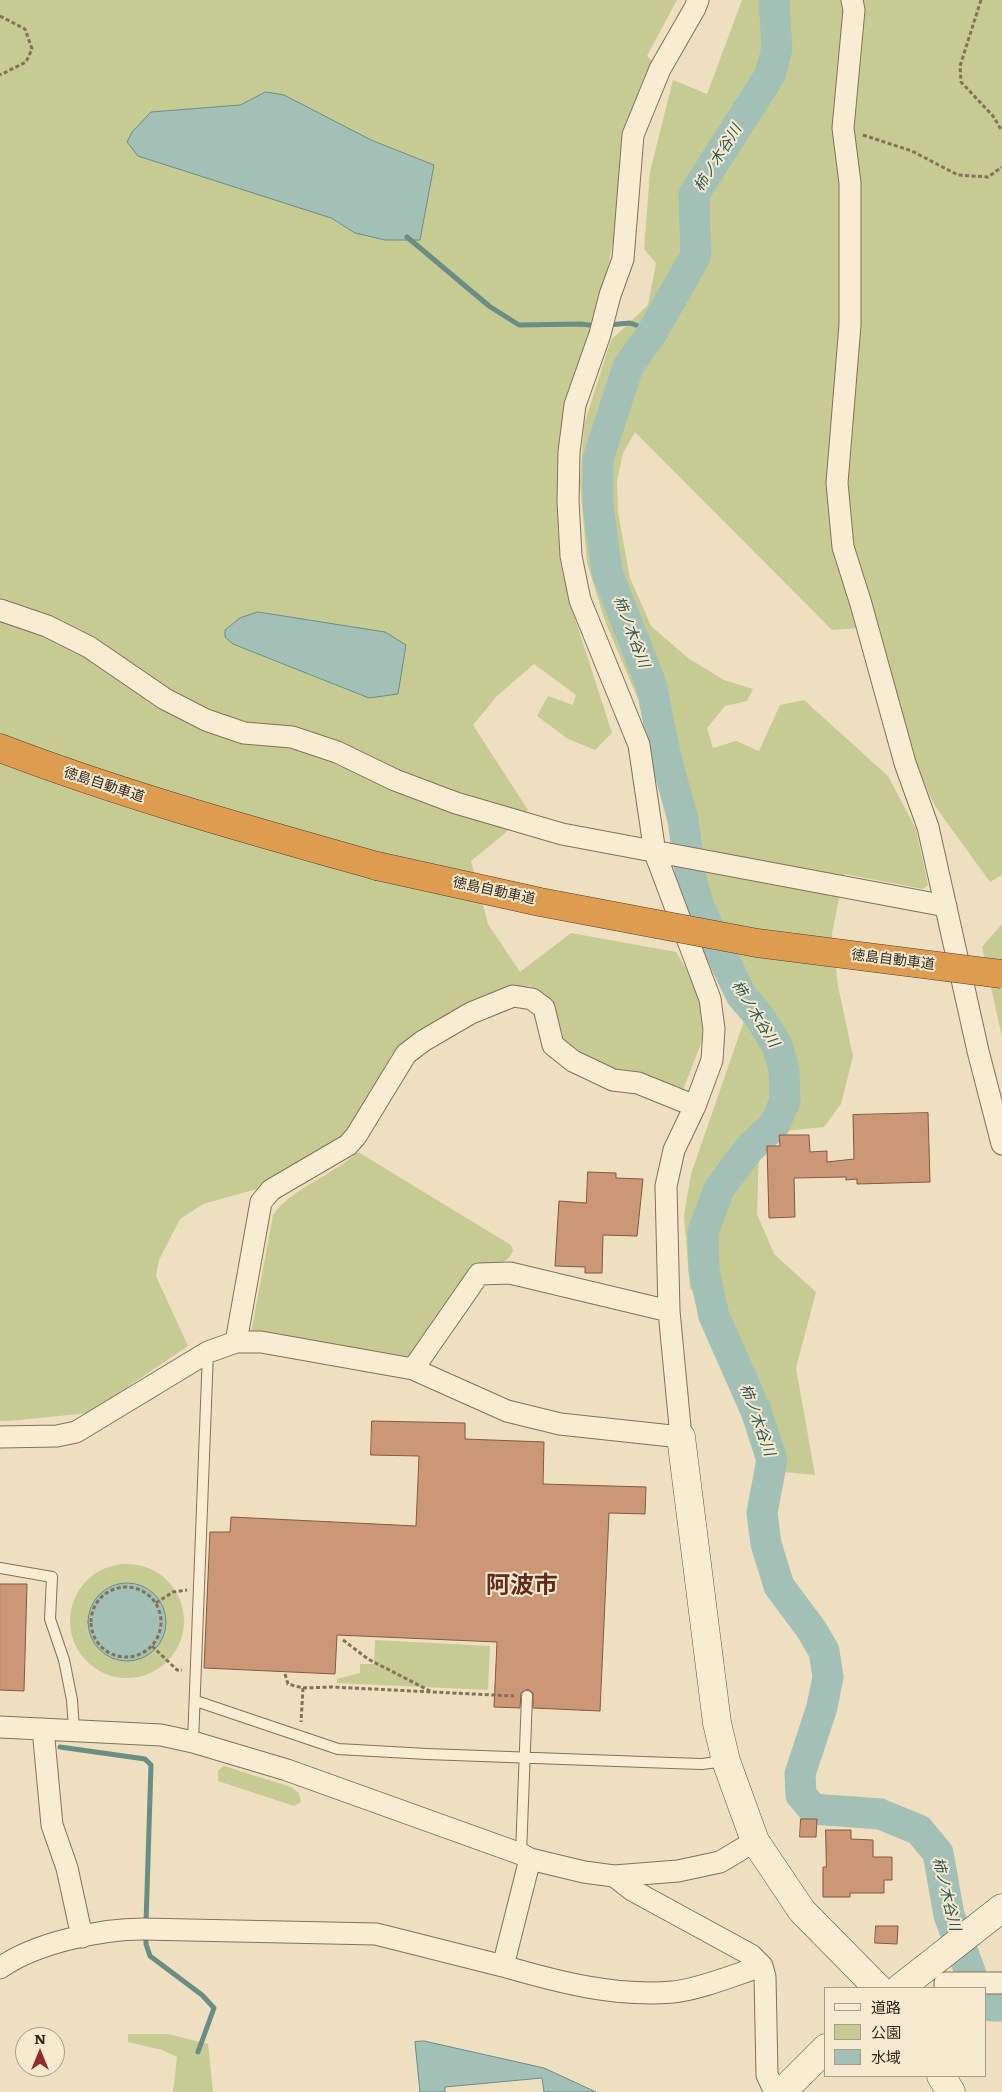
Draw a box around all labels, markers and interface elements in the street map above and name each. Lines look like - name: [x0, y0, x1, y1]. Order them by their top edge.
- water label: 柿ノ木谷川: [690, 121, 746, 195]
- water label: 柿ノ木谷川: [609, 594, 653, 670]
- street label: 徳島自動車道: [61, 764, 147, 806]
- street label: 徳島自動車道: [451, 874, 537, 908]
- street label: 徳島自動車道: [850, 947, 936, 973]
- water label: 柿ノ木谷川: [727, 977, 783, 1051]
- water label: 柿ノ木谷川: [736, 1382, 778, 1458]
- district label: 阿波市: [486, 1572, 558, 1600]
- water label: 柿ノ木谷川: [928, 1855, 964, 1933]
- legend: [824, 1987, 987, 2077]
- text: 道路: [871, 1995, 901, 2018]
- text: 公園: [871, 2020, 901, 2043]
- north arrow: [15, 2027, 65, 2077]
- text: N: [34, 2028, 46, 2048]
- text: 水域: [871, 2045, 901, 2068]

